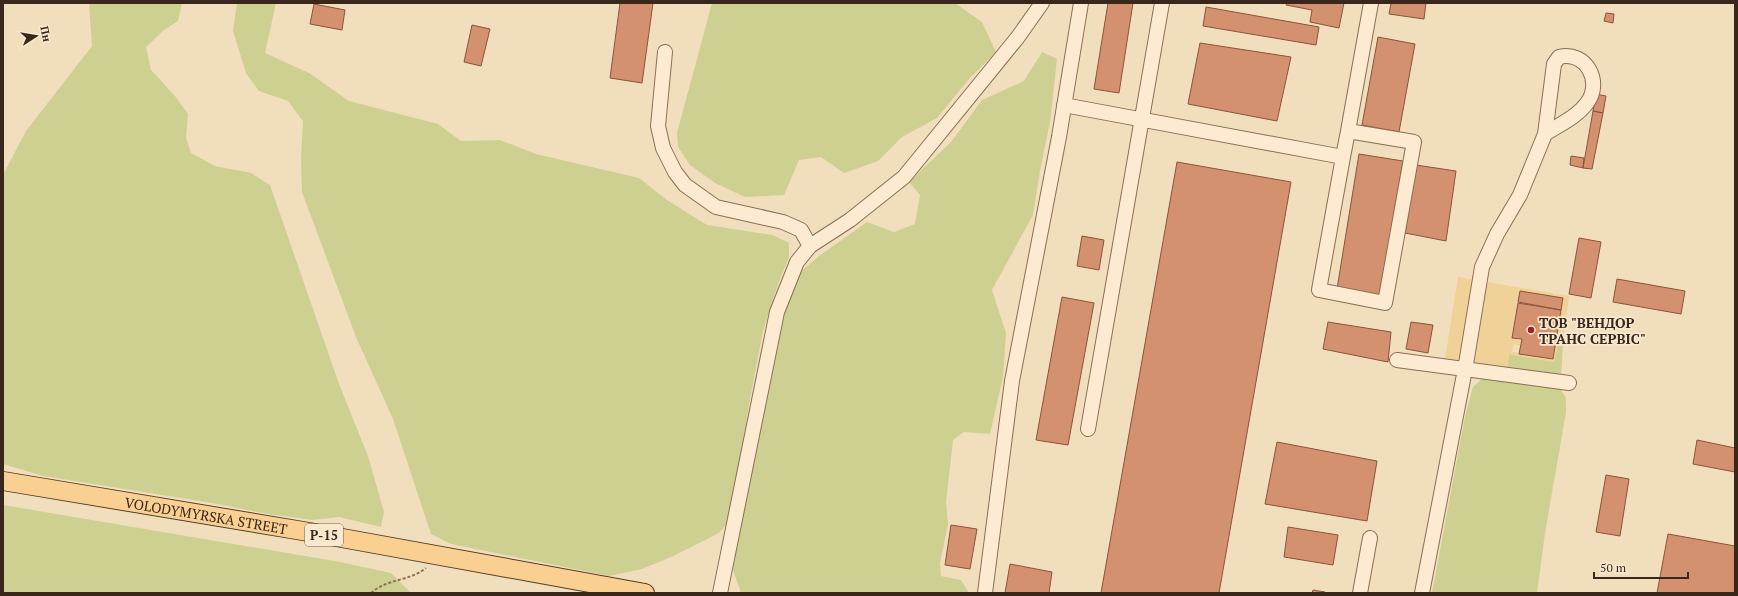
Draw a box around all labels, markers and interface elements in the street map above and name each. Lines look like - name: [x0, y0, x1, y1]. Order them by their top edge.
- north arrow: [16, 16, 56, 56]
- text: Пн: [37, 25, 54, 43]
- place label: ТОВ "ВЕНДОР ТРАНС СЕРВІС": [1539, 313, 1646, 348]
- marker: ТОВ "ВЕНДОР ТРАНС СЕРВІС": [1526, 325, 1536, 335]
- street label: VOLODYMYRSKA STREET: [123, 492, 289, 538]
- road number: Р-15: [305, 524, 343, 546]
- scale bar: [1594, 554, 1688, 580]
- text: 50 m: [1600, 560, 1627, 575]

